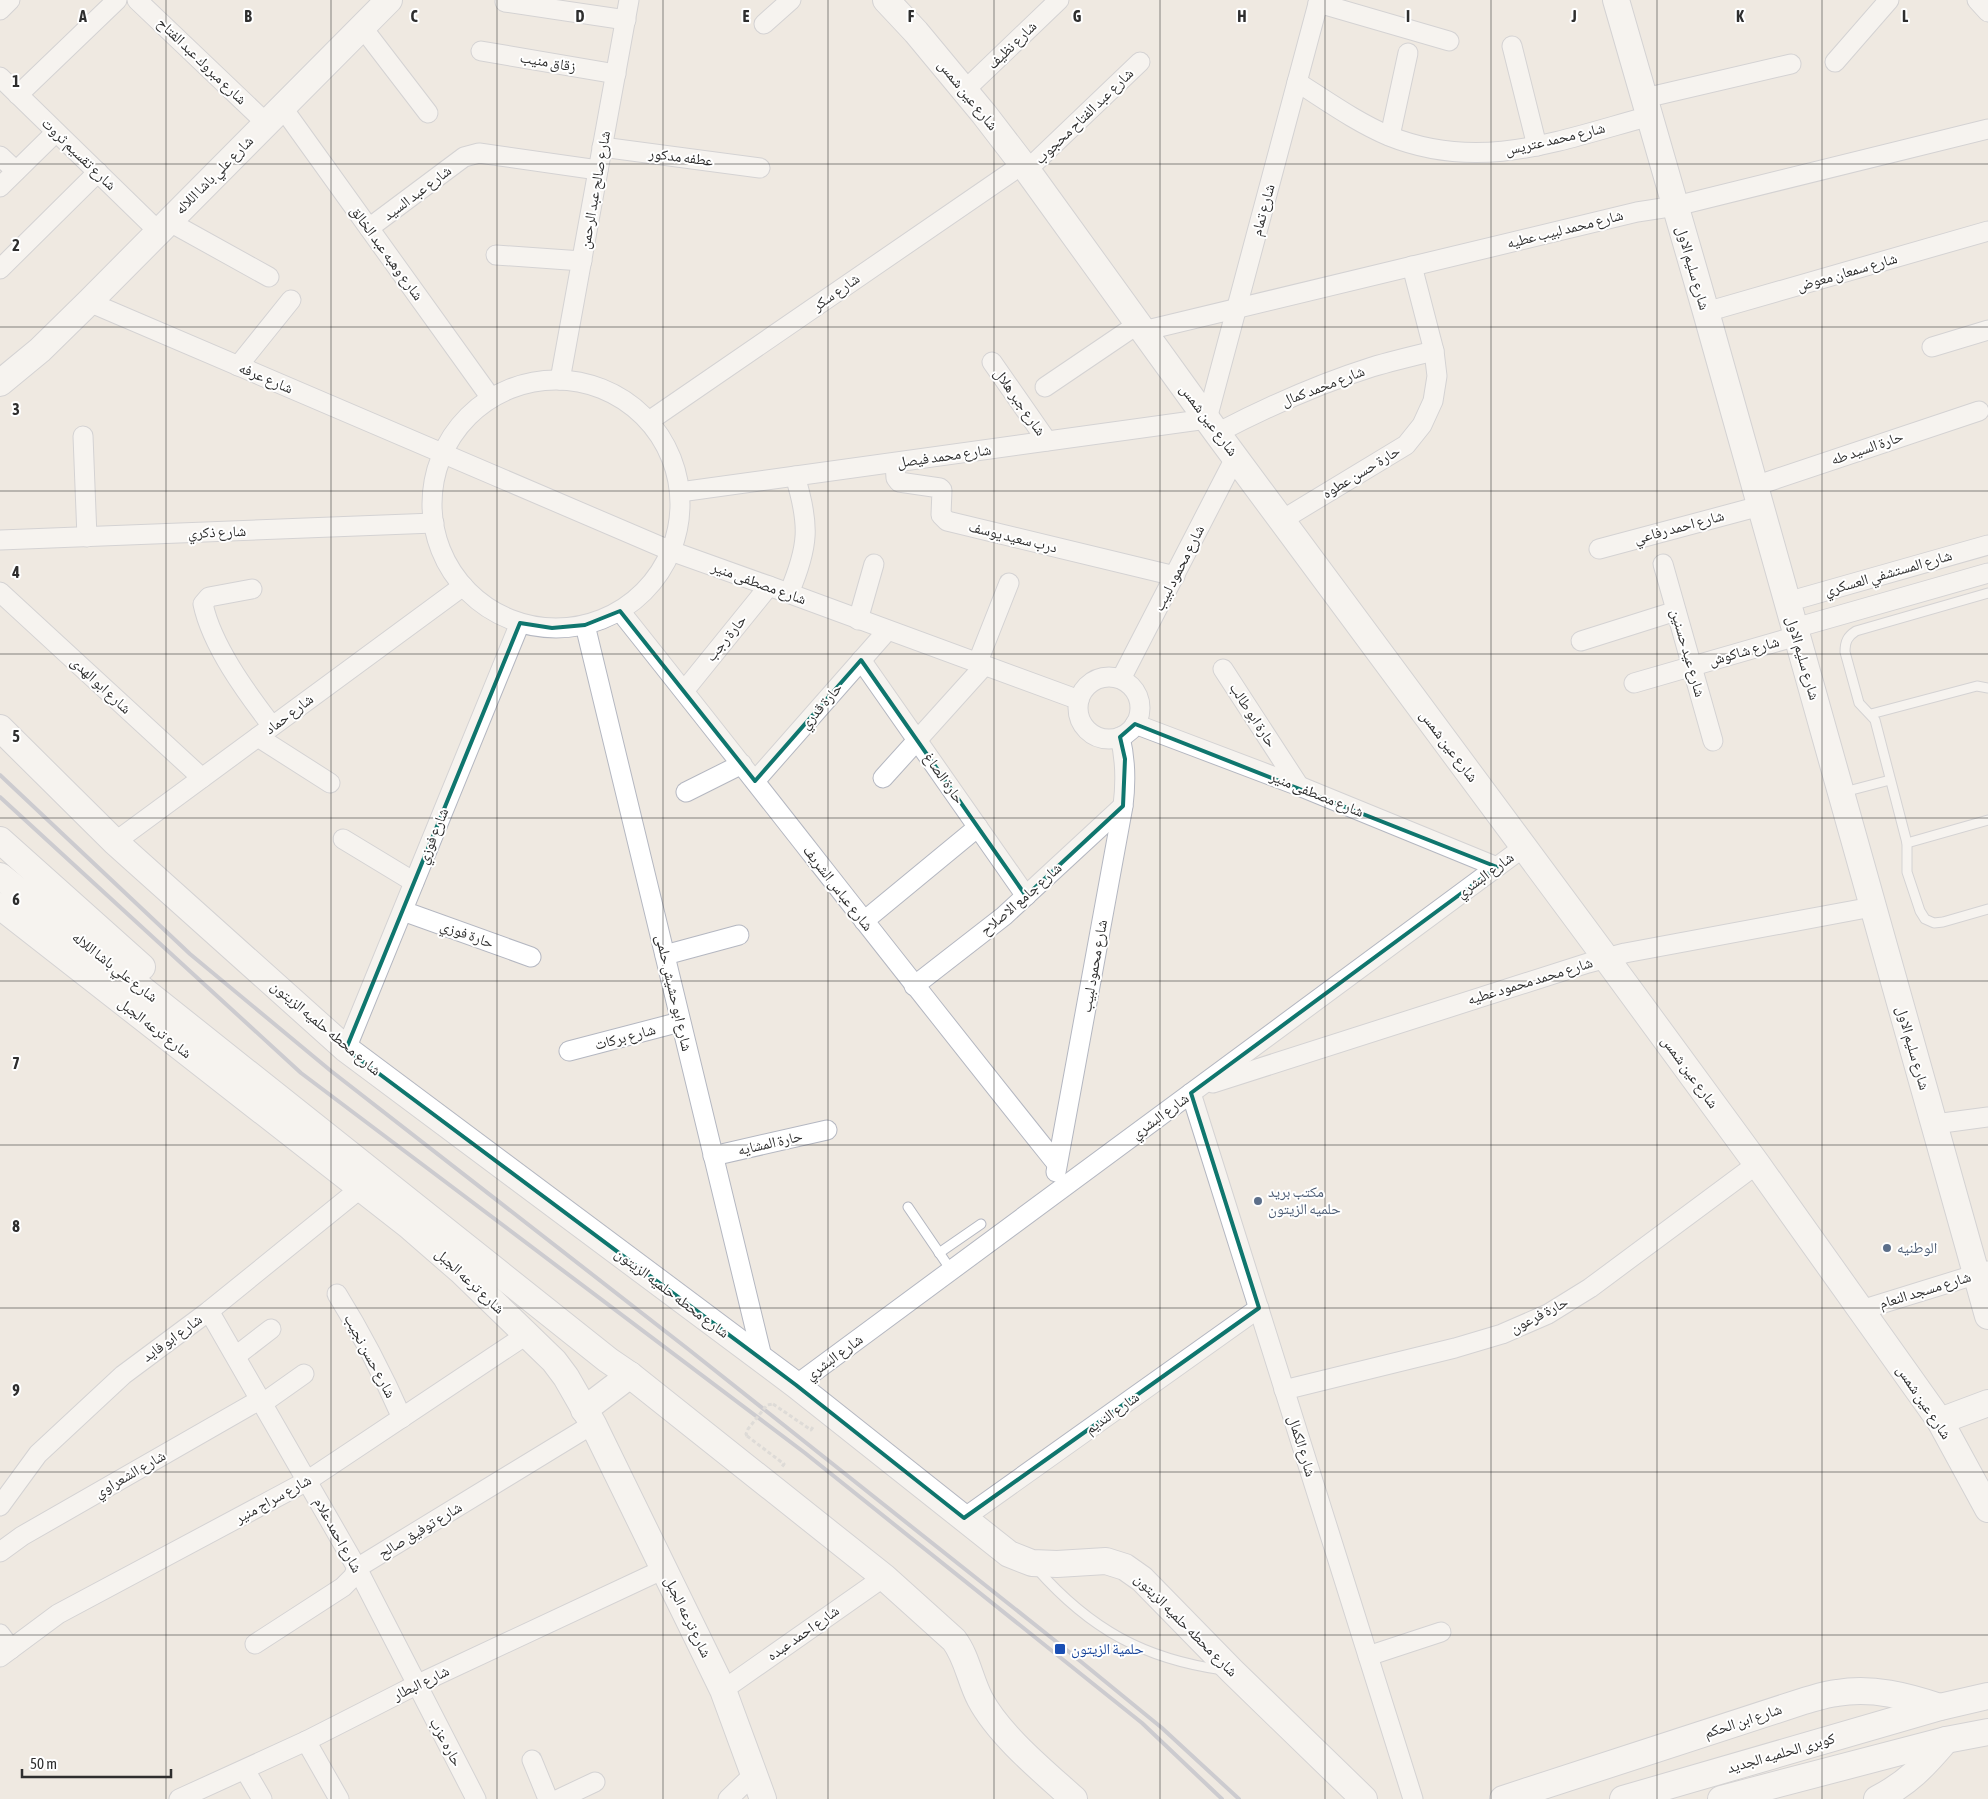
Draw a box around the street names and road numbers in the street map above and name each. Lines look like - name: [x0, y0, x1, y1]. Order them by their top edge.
- street label: شارع مبروك عبد الفتاح: [153, 14, 251, 109]
- street label: شارع نظيف: [984, 17, 1041, 74]
- street label: زقاق منيب: [518, 48, 578, 77]
- street label: شارع عين شمس: [933, 56, 1002, 135]
- street label: شارع عبد الفتاح محجوب: [1031, 64, 1138, 169]
- street label: شارع تقسيم ثروت: [37, 114, 120, 195]
- street label: شارع محمد عتريس: [1503, 119, 1607, 160]
- street label: شارع صالح عبد الرحمن: [576, 129, 615, 251]
- street label: شارع علي باشا اللاله: [171, 132, 259, 220]
- street label: عطفه مدكور: [647, 144, 715, 170]
- street label: شارع عبد السيد: [379, 161, 455, 225]
- street label: شارع تمام: [1247, 182, 1280, 238]
- street label: شارع وهبه عبد الخالق: [346, 202, 428, 305]
- street label: شارع محمد لبيب عطيه: [1505, 206, 1625, 253]
- street label: شارع سليم الاول: [1671, 224, 1714, 313]
- street label: شارع سمعان معوض: [1795, 249, 1900, 296]
- street label: شارع سكر: [808, 269, 864, 316]
- street label: شارع عرفه: [236, 359, 296, 398]
- street label: شارع محمد كمال: [1279, 362, 1368, 411]
- street label: شارع جبر هلال: [989, 365, 1050, 440]
- street label: شارع عين شمس: [1175, 380, 1242, 460]
- street label: حارة السيد طه: [1828, 427, 1906, 469]
- street label: شارع محمد فيصل: [896, 440, 993, 473]
- street label: حارة حسن عطوه: [1319, 441, 1404, 503]
- street label: شارع احمد رفاعي: [1632, 506, 1727, 550]
- street label: درب سعيد يوسف: [967, 517, 1059, 557]
- street label: شارع ذكري: [188, 522, 247, 545]
- street label: شارع محمود لبيب: [1150, 522, 1209, 614]
- street label: شارع المستشفي العسكري: [1822, 546, 1955, 603]
- street label: شارع مصطفى منير: [708, 557, 809, 609]
- street label: شارع عيد حسنين: [1666, 607, 1709, 699]
- street label: حارة رجب: [702, 611, 751, 665]
- street label: شارع سليم الاول: [1781, 614, 1824, 703]
- street label: شارع شاكوش: [1707, 632, 1782, 671]
- street label: شارع ابو الهدى: [66, 652, 135, 718]
- street label: حارة قدري: [796, 679, 849, 735]
- street label: حارة ابو طالب: [1226, 679, 1281, 751]
- street label: شارع حماد: [261, 690, 318, 739]
- street label: شارع عين شمس: [1415, 706, 1482, 786]
- street label: حارة الصاغ: [919, 749, 968, 808]
- street label: شارع مصطفى منير: [1266, 767, 1367, 822]
- street label: شارع فوزي: [414, 805, 455, 868]
- street label: شارع عباس الشريف: [798, 842, 877, 935]
- street label: شارع البشري: [1453, 848, 1519, 904]
- street label: شارع جامع الاصلاح: [977, 859, 1066, 940]
- street label: حارة فوزي: [437, 916, 497, 955]
- street label: شارع محمود لبيب: [1077, 918, 1112, 1014]
- street label: شارع علي باشا اللاله: [67, 928, 161, 1008]
- street label: شارع ابو حشيش حلمى: [651, 933, 696, 1053]
- street label: شارع محمد محمود عطيه: [1465, 953, 1595, 1010]
- street label: شارع محطه حلميه الزيتون: [267, 977, 385, 1080]
- street label: شارع ترعه الجبل: [114, 994, 195, 1063]
- street label: شارع سليم الاول: [1891, 1004, 1934, 1093]
- street label: شارع بركات: [593, 1020, 658, 1055]
- street label: شارع عين شمس: [1657, 1032, 1723, 1113]
- street label: شارع البشري: [1128, 1089, 1194, 1145]
- street label: حارة المشايه: [736, 1127, 805, 1159]
- street label: شارع ترعه الجبل: [431, 1244, 508, 1318]
- street label: شارع محطه حلميه الزيتون: [611, 1244, 733, 1343]
- street label: شارع مسجد النعام: [1877, 1267, 1973, 1313]
- street label: حارة فرعون: [1507, 1292, 1572, 1338]
- street label: شارع ابو فايد: [139, 1310, 206, 1367]
- street label: شارع حسن نجيب: [339, 1311, 400, 1402]
- street label: شارع البشري: [802, 1330, 868, 1386]
- street label: شارع عين شمس: [1892, 1361, 1955, 1443]
- street label: شارع النديم: [1081, 1388, 1143, 1439]
- street label: شارع الكمال: [1283, 1413, 1320, 1479]
- street label: شارع الشعراوي: [91, 1446, 170, 1504]
- street label: شارع سراج منير: [231, 1471, 315, 1529]
- street label: شارع احمد علام: [309, 1494, 366, 1576]
- street label: شارع توفيق صالح: [375, 1498, 466, 1563]
- street label: شارع محطه حلميه الزيتون: [1130, 1570, 1241, 1681]
- street label: شارع ترعه الجبل: [660, 1573, 715, 1661]
- street label: شارع احمد عبده: [763, 1601, 843, 1665]
- street label: شارع البطار: [389, 1662, 453, 1706]
- street label: شارع ابن الحكم: [1702, 1700, 1785, 1743]
- street label: حاره عزب: [426, 1715, 466, 1770]
- street label: كوبرى الحلميه الجديد: [1725, 1729, 1837, 1778]

